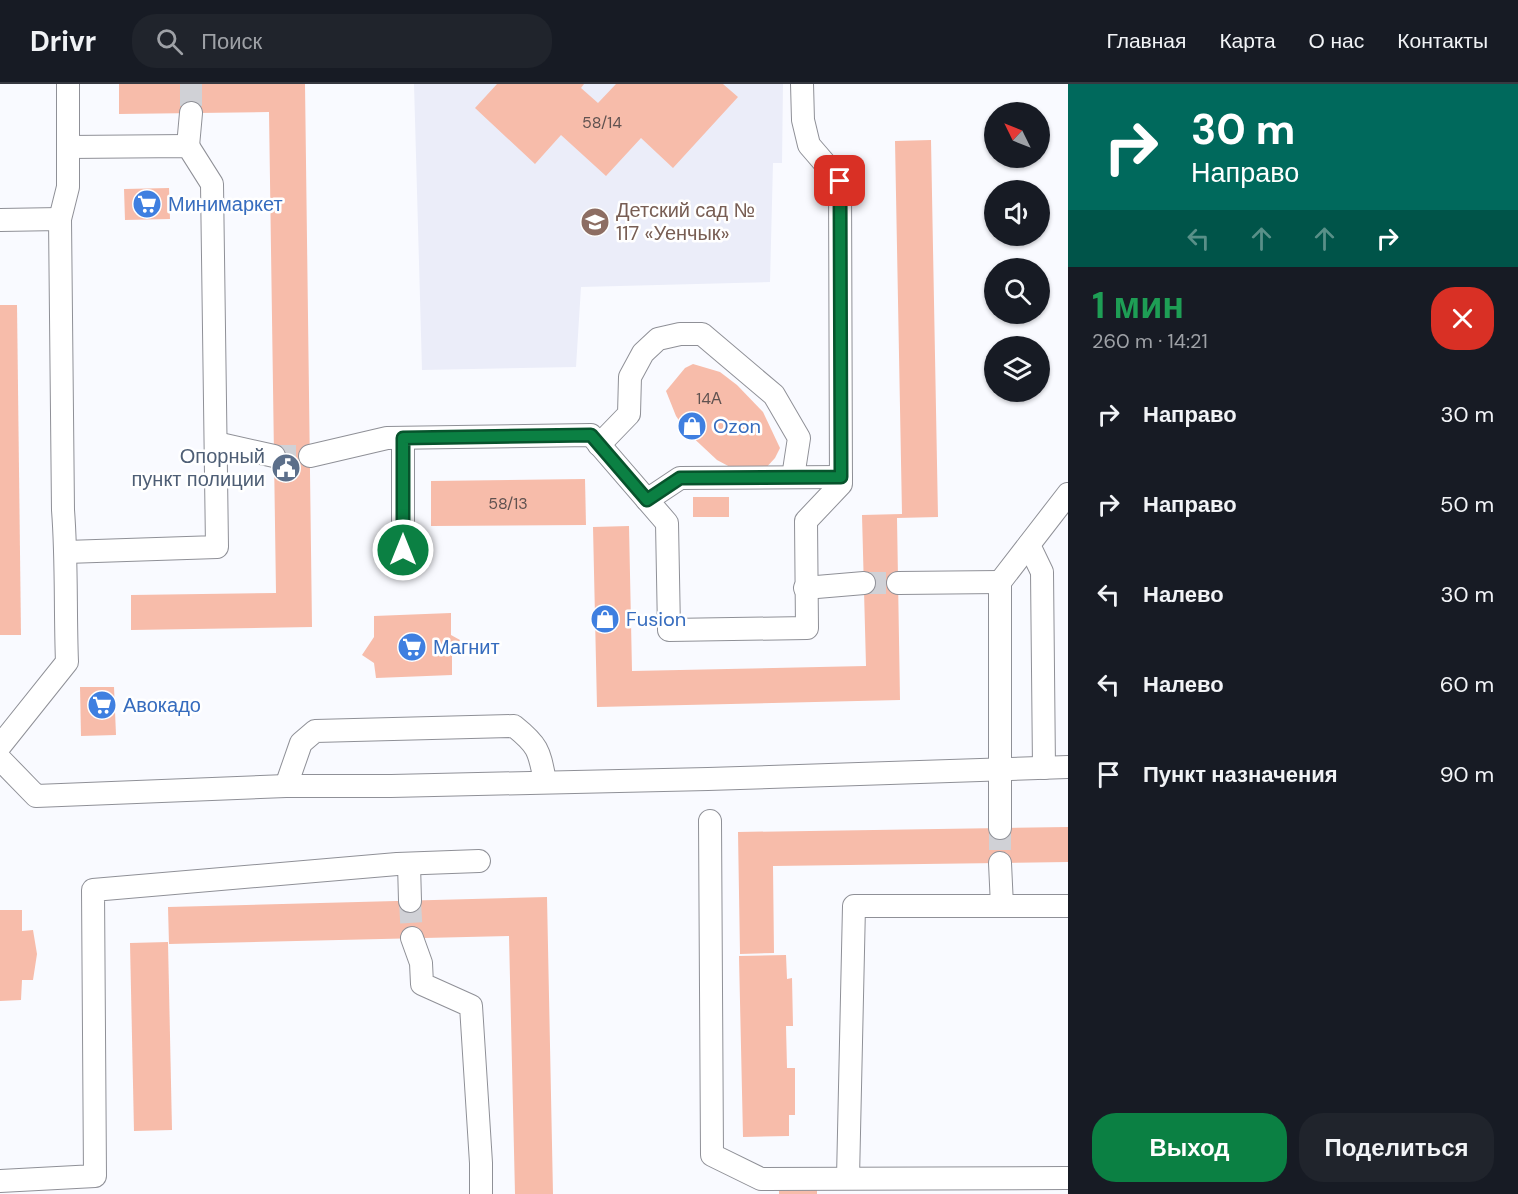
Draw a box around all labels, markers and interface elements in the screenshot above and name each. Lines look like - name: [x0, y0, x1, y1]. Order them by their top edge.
- search box: [132, 14, 552, 68]
- text: Drivr: [30, 23, 96, 60]
- icon: search: [153, 25, 186, 58]
- text: Поиск: [201, 27, 262, 56]
- text: Главная: [1106, 27, 1186, 55]
- text: Карта: [1219, 27, 1276, 55]
- text: О нас: [1309, 27, 1364, 55]
- text: Контакты: [1397, 27, 1488, 55]
- north arrow: [984, 102, 1050, 168]
- map controls: [984, 102, 1050, 402]
- text: 30 m: [1191, 102, 1295, 157]
- icon: right: [1092, 108, 1170, 186]
- house number: 58/14: [582, 112, 622, 133]
- pin: [814, 155, 865, 206]
- text: Направо: [1191, 155, 1299, 190]
- icon: arrive: [823, 164, 856, 197]
- button: sound: [984, 180, 1050, 246]
- supermarket icon: Минимаркет: [131, 188, 163, 220]
- place label: Минимаркет: [168, 191, 283, 217]
- place label: Детский сад № 117 «Уенчык»: [616, 197, 755, 246]
- school or university icon: Детский сад № 117 «Уенчык»: [579, 206, 611, 238]
- icon: left: [1182, 222, 1215, 255]
- icon: ahead: [1245, 222, 1278, 255]
- icon: ahead: [1308, 222, 1341, 255]
- icon: right: [1371, 222, 1404, 255]
- button: search: [984, 258, 1050, 324]
- text: 1 мин: [1092, 282, 1184, 329]
- button: close: [1431, 287, 1494, 350]
- text: 260 m · 14:21: [1092, 328, 1208, 354]
- button: layers: [984, 336, 1050, 402]
- house number: 14А: [696, 388, 722, 409]
- icon: right: [1092, 398, 1125, 431]
- text: Направо: [1143, 400, 1237, 429]
- text: 30 m: [1440, 400, 1494, 429]
- shop icon: Ozon: [676, 410, 708, 442]
- place label: Ozon: [713, 413, 761, 439]
- place label: Опорный пункт полиции: [132, 443, 265, 492]
- public building icon: Опорный пункт полиции: [270, 452, 302, 484]
- icon: right: [1092, 488, 1125, 521]
- text: Направо: [1143, 490, 1237, 519]
- text: 50 m: [1440, 490, 1494, 519]
- house number: 58/13: [488, 493, 528, 514]
- position arrow: [371, 518, 435, 582]
- icon: left: [1092, 578, 1125, 611]
- text: Налево: [1143, 580, 1224, 609]
- text: 30 m: [1440, 580, 1494, 609]
- shop icon: Fusion: [589, 603, 621, 635]
- place label: Fusion: [626, 606, 686, 632]
- supermarket icon: Магнит: [396, 631, 428, 663]
- place label: Магнит: [433, 634, 500, 660]
- icon: left: [1092, 668, 1125, 701]
- text: Налево: [1143, 670, 1224, 699]
- text: 60 m: [1440, 670, 1494, 699]
- supermarket icon: Авокадо: [86, 689, 118, 721]
- place label: Авокадо: [123, 692, 201, 718]
- icon: arrive: [1092, 758, 1125, 791]
- text: Пункт назначения: [1143, 760, 1338, 789]
- text: 90 m: [1440, 760, 1494, 789]
- button: Выход: [1092, 1113, 1287, 1182]
- button: Поделиться: [1299, 1113, 1494, 1182]

